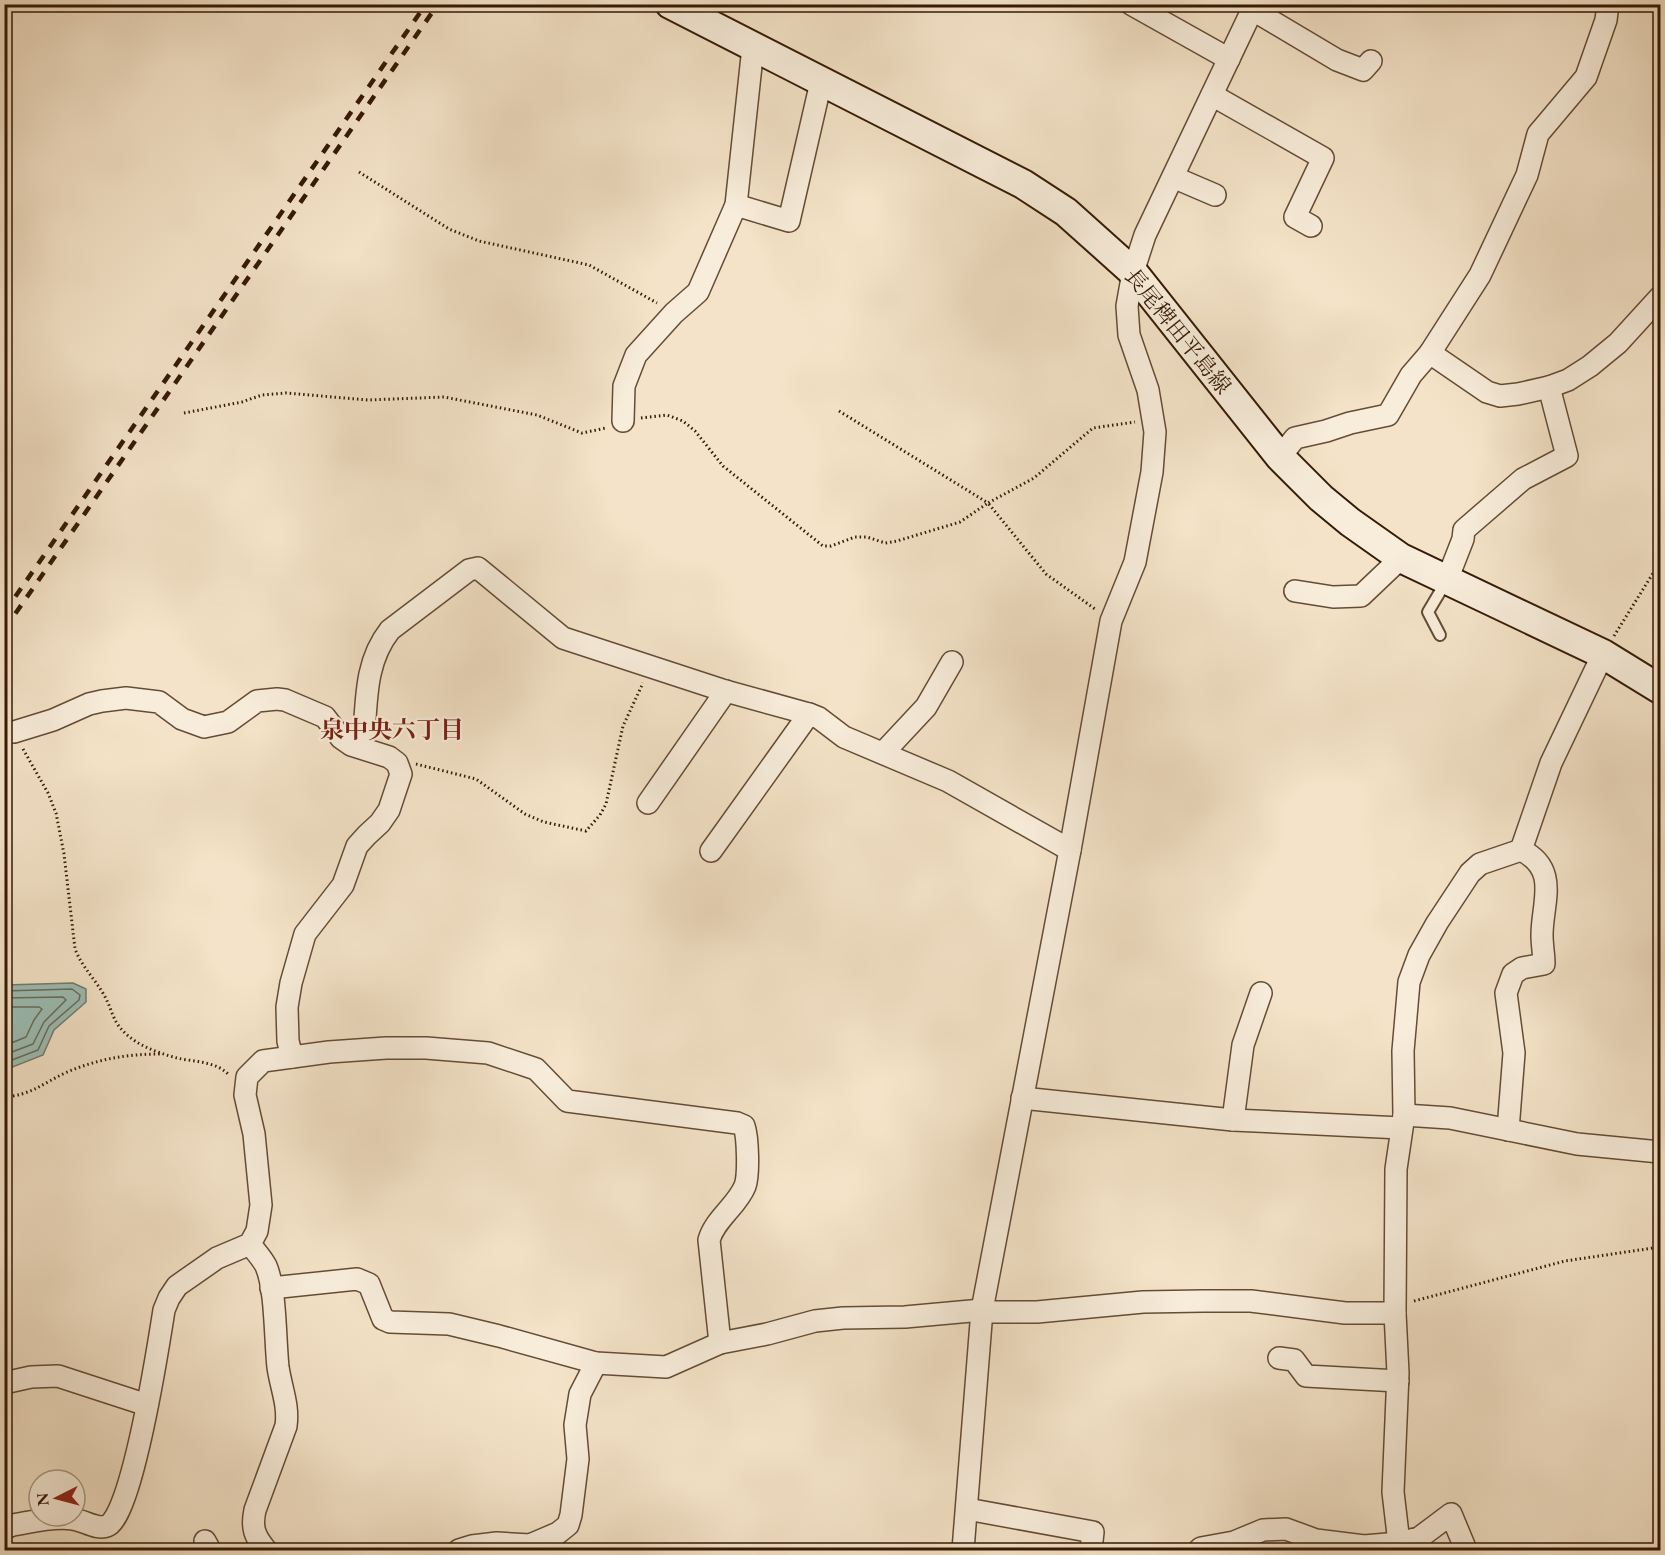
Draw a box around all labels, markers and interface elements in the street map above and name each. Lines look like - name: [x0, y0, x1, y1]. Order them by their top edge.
- street label: 長尾稗田平島線: [1118, 262, 1238, 400]
- district label: 泉中央六丁目: [320, 714, 464, 745]
- north arrow: [27, 1468, 87, 1528]
- text: N: [31, 1492, 54, 1507]

